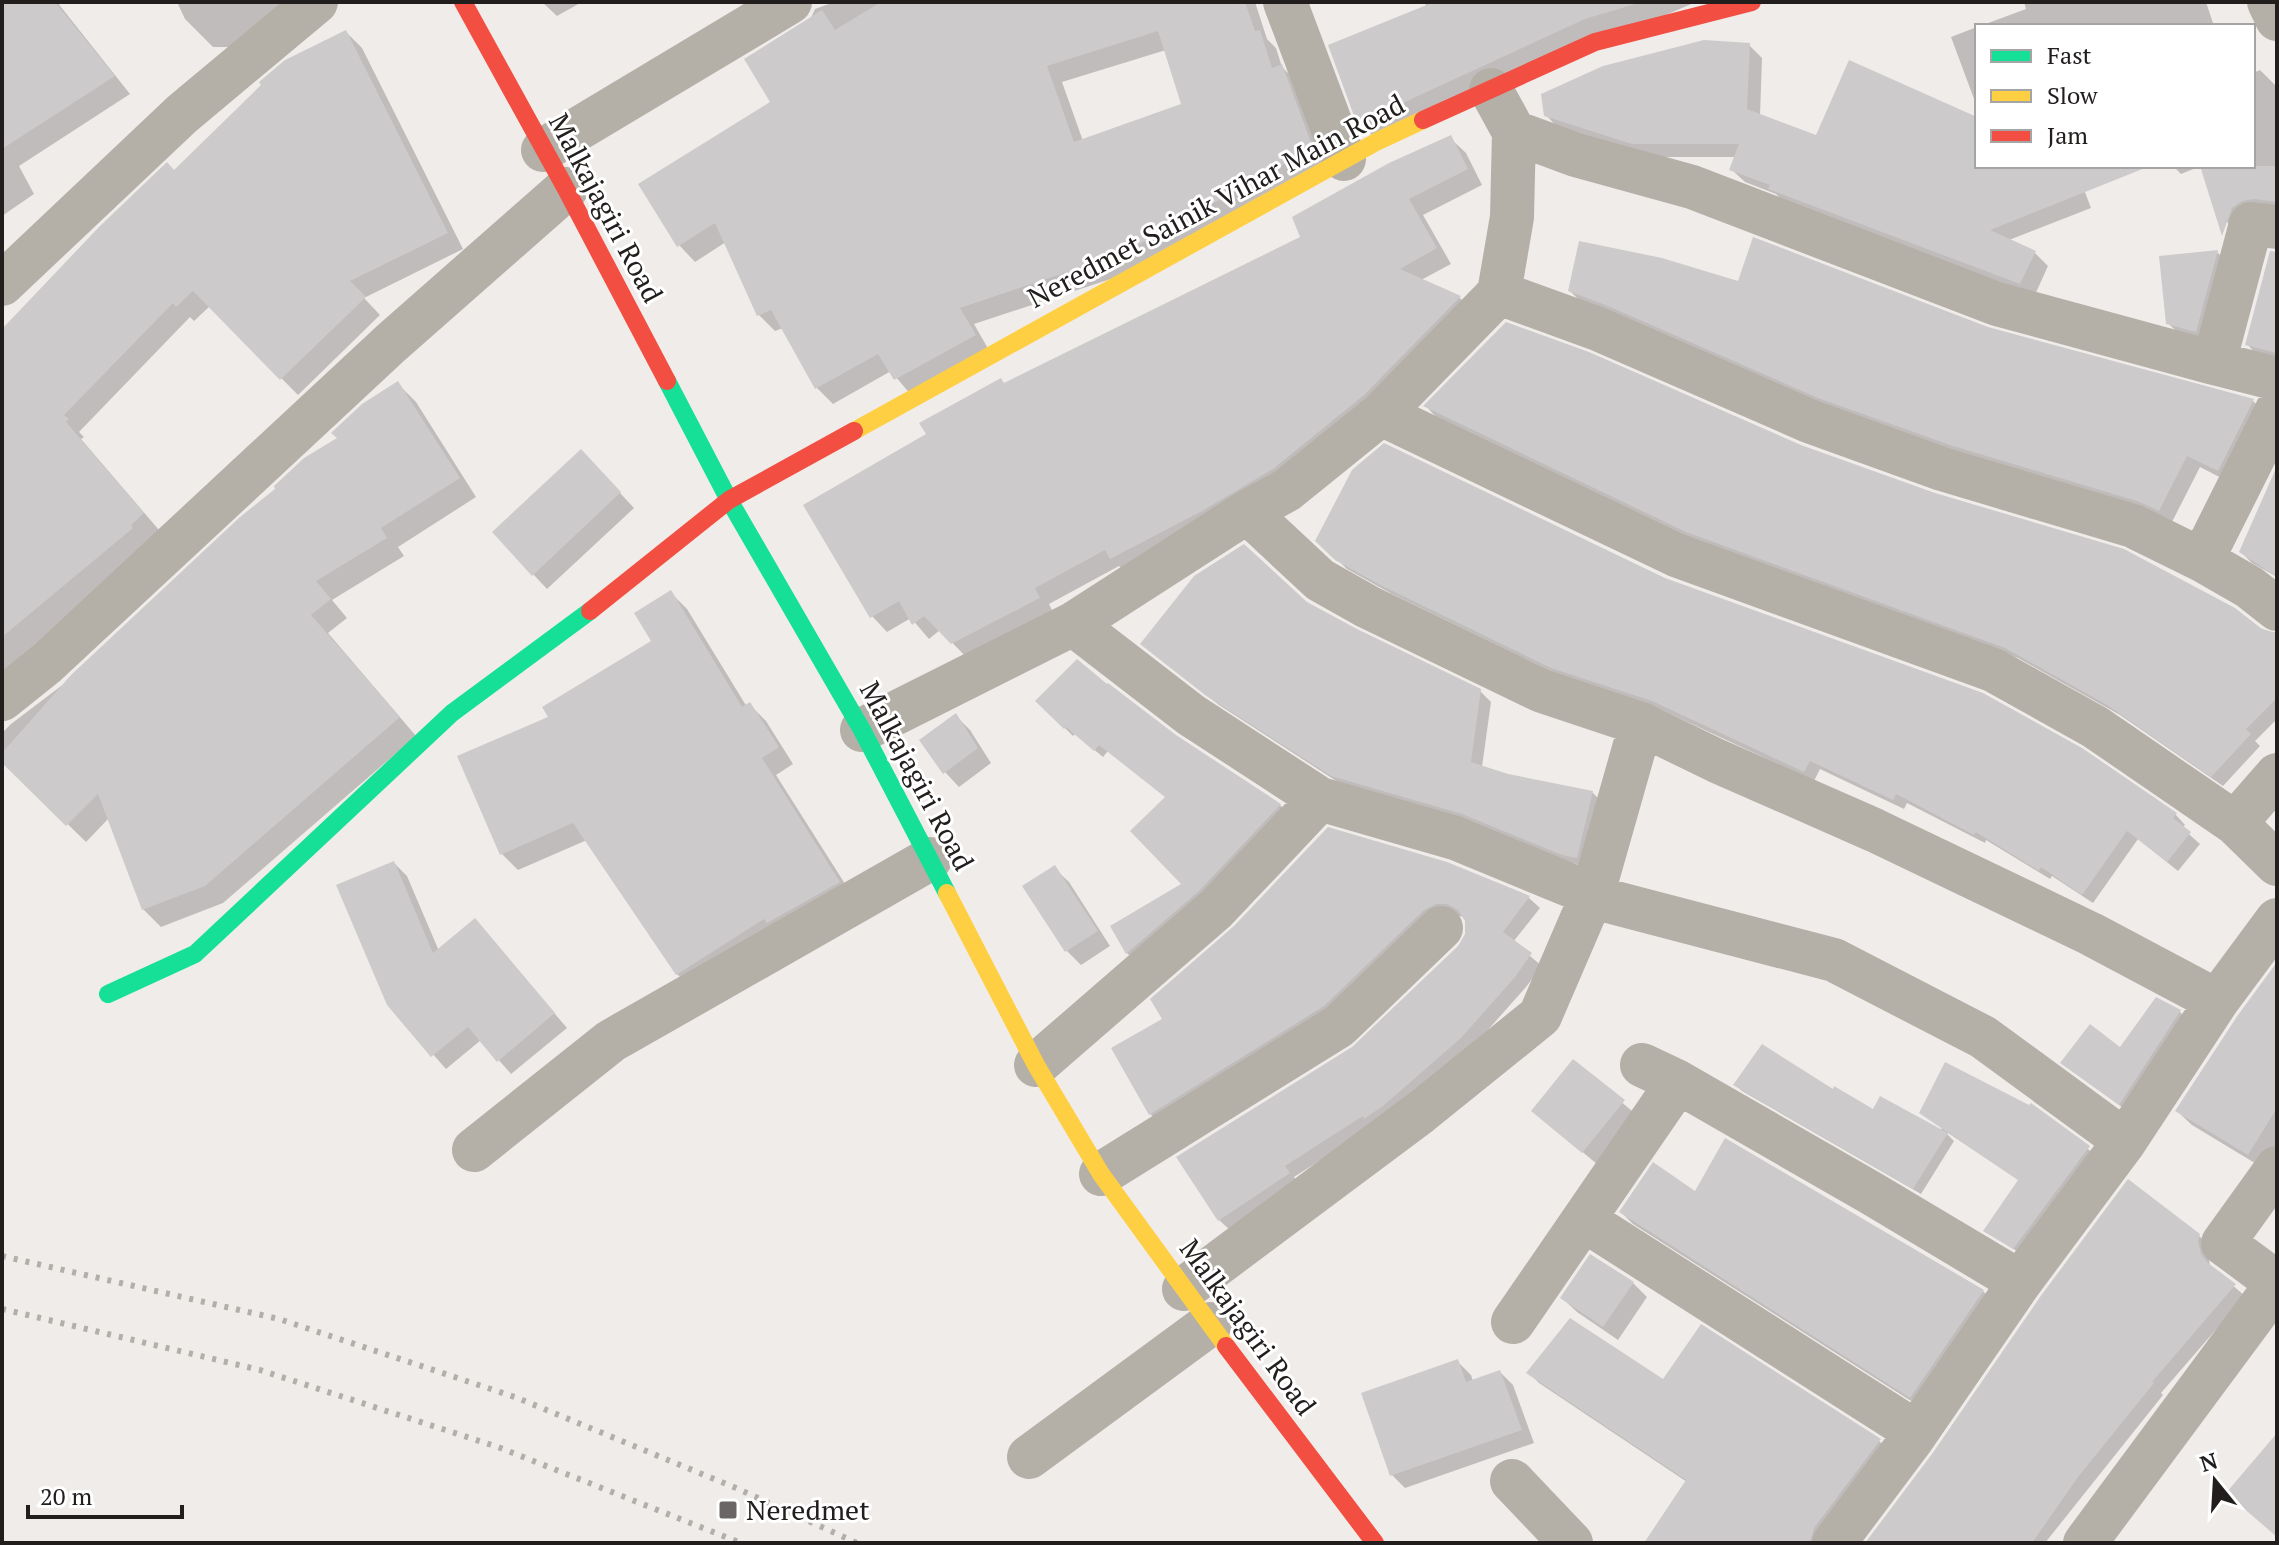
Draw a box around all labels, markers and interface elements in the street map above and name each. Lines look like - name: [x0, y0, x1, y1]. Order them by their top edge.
- legend: [1975, 24, 2255, 168]
- text: Fast: [2047, 39, 2092, 71]
- text: Slow: [2047, 79, 2098, 111]
- street label: Neredmet Sainik Vihar Main Road: [1021, 85, 1411, 316]
- street label: Malkajagiri Road: [541, 107, 672, 309]
- text: Jam: [2047, 119, 2088, 151]
- street label: Malkajagiri Road: [852, 675, 983, 877]
- street label: Malkajagiri Road: [1172, 1231, 1325, 1422]
- north arrow: [2175, 1441, 2255, 1521]
- text: N: [2196, 1445, 2221, 1478]
- scale bar: [28, 1469, 182, 1519]
- text: 20 m: [40, 1480, 92, 1512]
- place label: Neredmet: [746, 1491, 870, 1528]
- marker: Neredmet: [717, 1499, 739, 1521]

